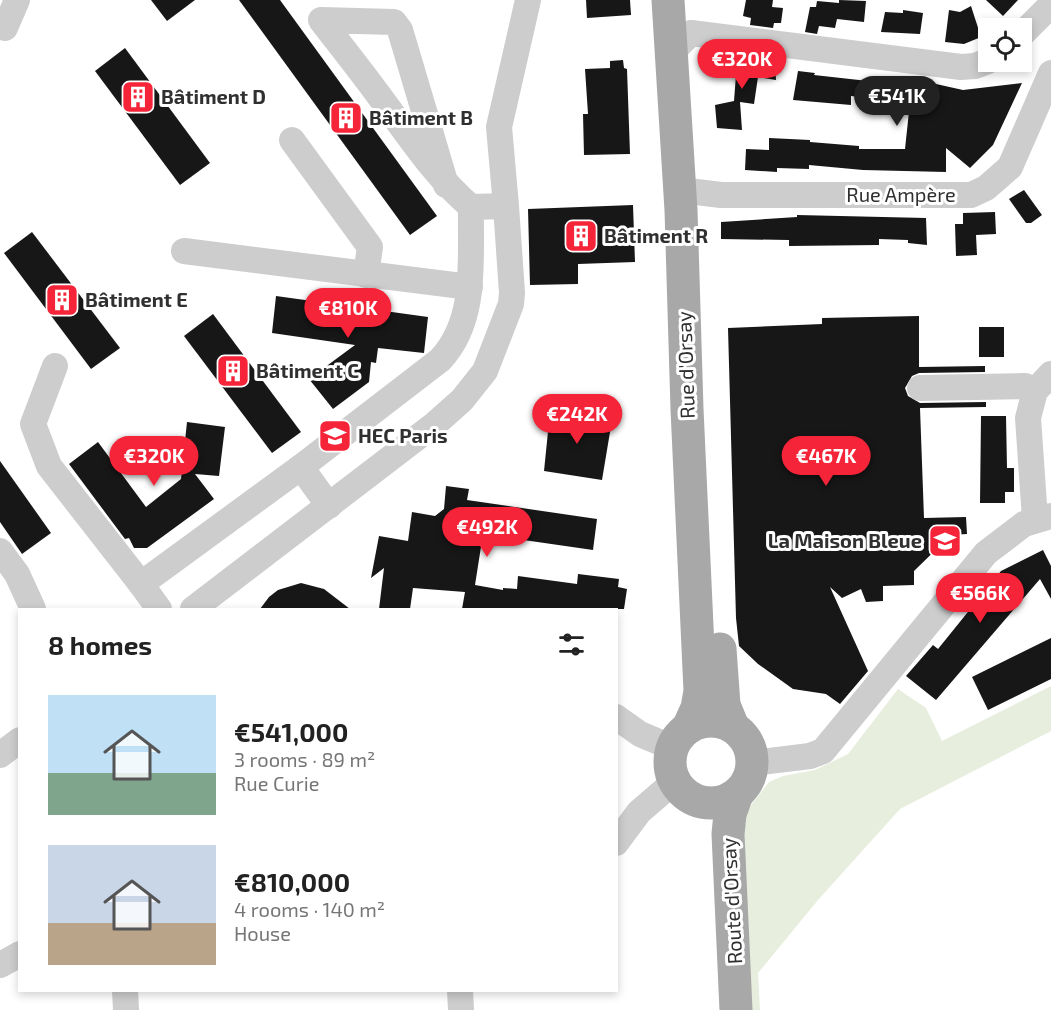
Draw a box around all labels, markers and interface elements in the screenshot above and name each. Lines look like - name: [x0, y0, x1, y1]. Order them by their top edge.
- map controls: [978, 18, 1032, 72]
- button: locate: [978, 18, 1032, 72]
- pin: €320K: [700, 39, 784, 90]
- text: €320K: [711, 46, 773, 70]
- pin: €541K: [855, 76, 939, 127]
- building icon: Bâtiment D: [120, 79, 156, 115]
- text: €541K: [868, 83, 926, 107]
- place label: Bâtiment D: [161, 84, 266, 108]
- building icon: Bâtiment B: [328, 100, 364, 136]
- place label: Bâtiment B: [369, 105, 473, 129]
- street label: Rue Ampère: [846, 182, 956, 206]
- building icon: Bâtiment R: [563, 218, 599, 254]
- place label: Bâtiment R: [604, 223, 708, 247]
- building icon: Bâtiment E: [44, 282, 80, 318]
- place label: Bâtiment E: [85, 287, 188, 311]
- pin: €810K: [306, 288, 390, 339]
- text: €810K: [318, 295, 378, 319]
- street label: Rue d'Orsay: [671, 310, 699, 419]
- building icon: Bâtiment C: [215, 353, 251, 389]
- place label: Bâtiment C: [256, 358, 359, 382]
- pin: €242K: [535, 394, 619, 445]
- text: €242K: [546, 401, 608, 425]
- school or university icon: HEC Paris: [317, 418, 353, 454]
- place label: HEC Paris: [358, 423, 448, 447]
- pin: €320K: [112, 436, 196, 487]
- pin: €467K: [784, 436, 868, 487]
- text: €320K: [123, 443, 185, 467]
- text: €467K: [796, 443, 856, 467]
- pin: €492K: [445, 507, 529, 558]
- text: €492K: [456, 514, 518, 538]
- school or university icon: La Maison Bleue: [927, 523, 963, 559]
- place label: La Maison Bleue: [768, 528, 922, 552]
- pin: €566K: [938, 573, 1022, 624]
- text: €566K: [950, 580, 1010, 604]
- icon: filters: [555, 628, 588, 661]
- text: 8 homes: [48, 629, 152, 660]
- text: €541,000: [234, 716, 348, 747]
- icon: home: [96, 719, 168, 791]
- text: 3 rooms · 89 m²: [234, 747, 375, 771]
- text: Rue Curie: [234, 771, 319, 795]
- street label: Route d'Orsay: [716, 837, 746, 965]
- text: €810,000: [234, 866, 350, 897]
- icon: home: [96, 869, 168, 941]
- text: 4 rooms · 140 m²: [234, 897, 385, 921]
- text: House: [234, 921, 291, 945]

